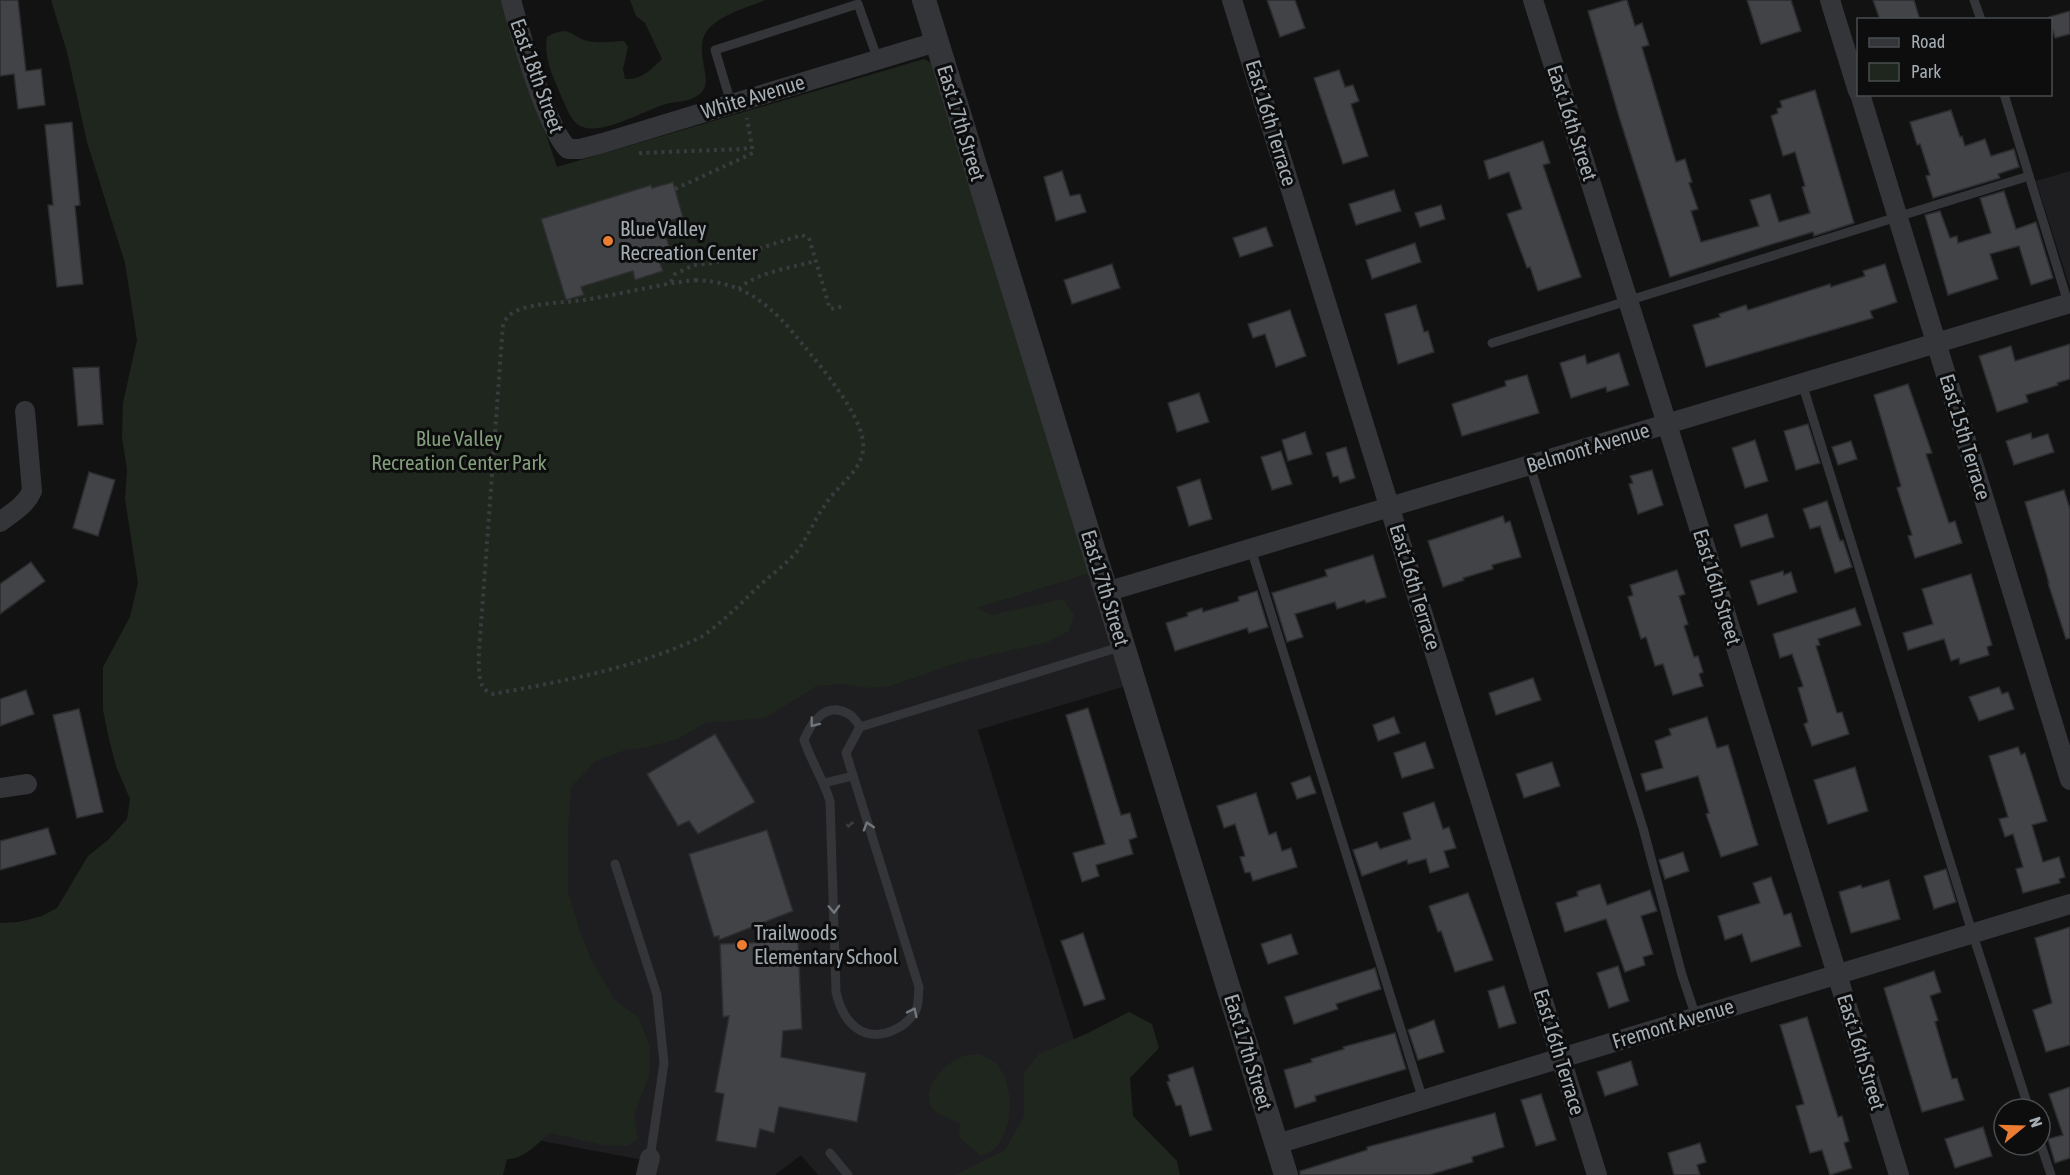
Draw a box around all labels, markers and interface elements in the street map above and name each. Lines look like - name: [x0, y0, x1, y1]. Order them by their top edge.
- street label: East 18th Street: [506, 15, 570, 136]
- legend: [1857, 18, 2052, 96]
- text: Road: [1911, 31, 1945, 52]
- street label: East 16th Terrace: [1241, 57, 1303, 189]
- text: Park: [1911, 61, 1941, 82]
- street label: East 17th Street: [933, 62, 991, 184]
- street label: East 16th Street: [1543, 62, 1603, 183]
- street label: White Avenue: [698, 69, 807, 123]
- place label: Blue Valley Recreation Center: [620, 216, 759, 264]
- marker: Blue Valley Recreation Center: [601, 234, 615, 248]
- street label: East 15th Terrace: [1935, 371, 1997, 503]
- street label: Belmont Avenue: [1523, 417, 1652, 477]
- park label: Blue Valley Recreation Center Park: [371, 426, 547, 474]
- street label: East 16th Terrace: [1385, 521, 1447, 653]
- street label: East 16th Street: [1689, 526, 1747, 648]
- street label: East 17th Street: [1077, 527, 1135, 649]
- one-way arrow: [810, 716, 821, 727]
- one-way arrow: [863, 821, 876, 832]
- one-way arrow: [827, 904, 840, 913]
- place label: Trailwoods Elementary School: [754, 920, 899, 968]
- marker: Trailwoods Elementary School: [735, 938, 749, 952]
- street label: East 16th Terrace: [1529, 986, 1591, 1118]
- street label: East 17th Street: [1220, 991, 1278, 1113]
- street label: East 16th Street: [1833, 991, 1891, 1113]
- street label: Fremont Avenue: [1609, 993, 1736, 1053]
- one-way arrow: [906, 1007, 918, 1018]
- north arrow: [1992, 1097, 2052, 1157]
- text: N: [2026, 1115, 2046, 1130]

